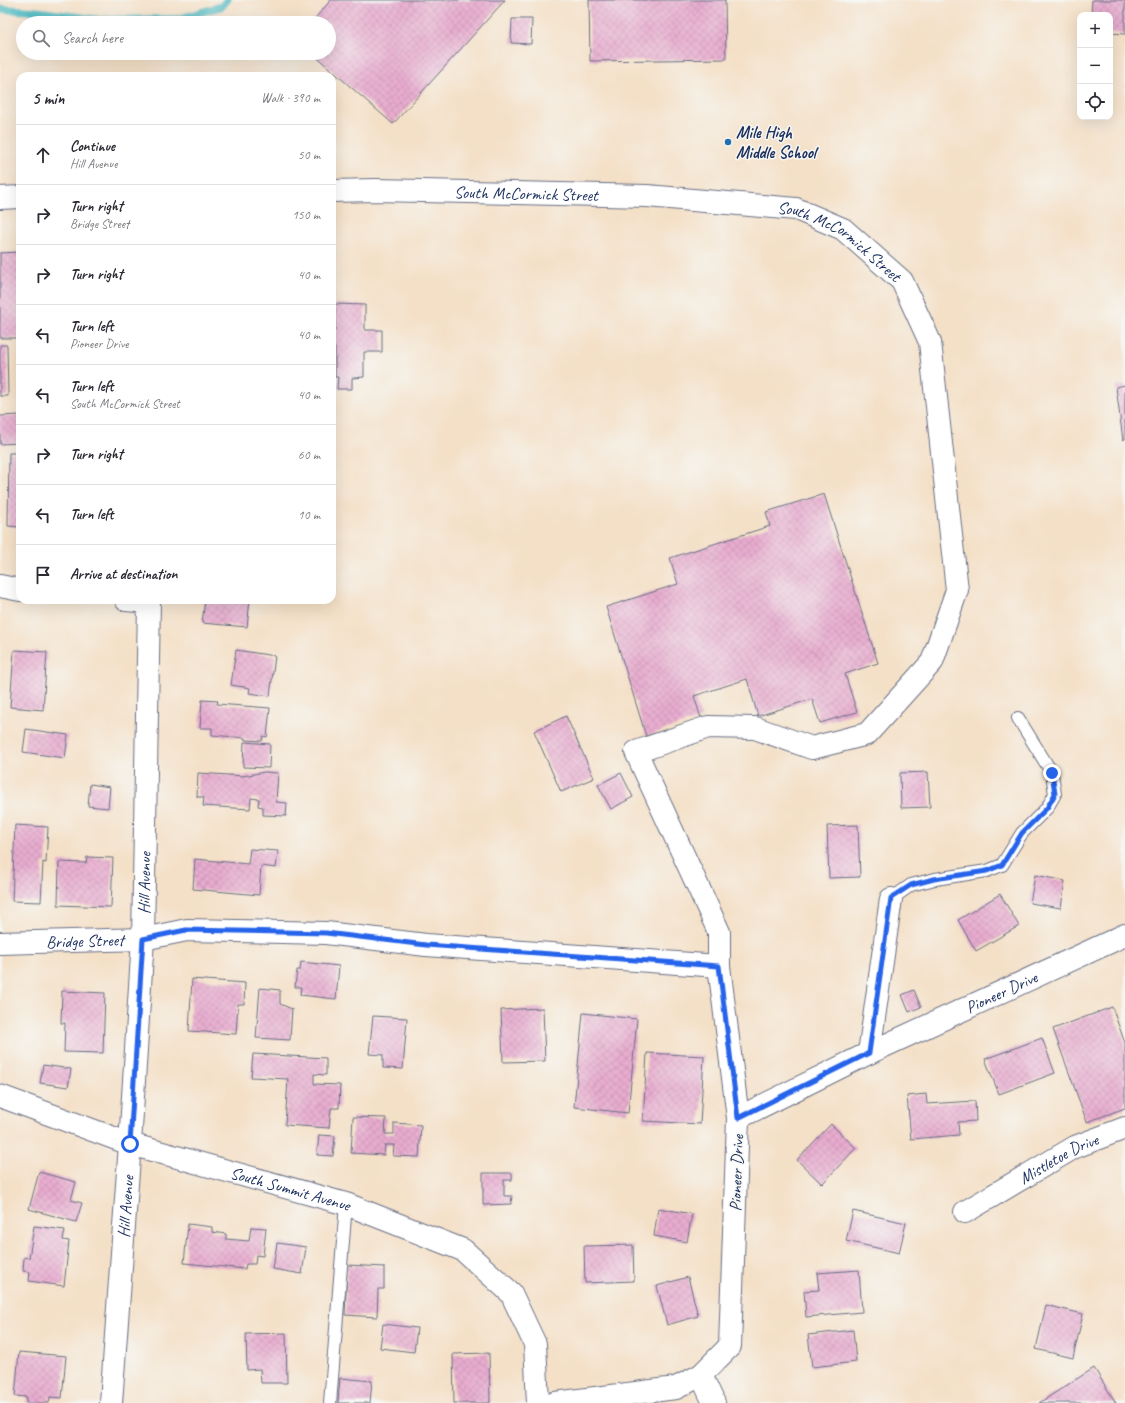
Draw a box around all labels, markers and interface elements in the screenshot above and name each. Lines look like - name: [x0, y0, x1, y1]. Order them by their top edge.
- map controls: [1077, 12, 1113, 120]
- button: +: [1077, 12, 1113, 48]
- search box: [16, 16, 336, 60]
- icon: search: [30, 27, 52, 49]
- text: Search here: [62, 29, 123, 48]
- button: −: [1077, 48, 1113, 84]
- button: locate: [1077, 84, 1113, 120]
- text: 5 min: [32, 88, 64, 109]
- text: Walk · 390 m: [261, 90, 320, 106]
- place label: Mile High Middle School: [736, 122, 819, 163]
- text: Continue: [70, 137, 115, 156]
- marker: Mile High Middle School: [723, 137, 733, 147]
- icon: ahead: [32, 144, 54, 166]
- text: 50 m: [298, 147, 320, 163]
- text: Hill Avenue: [70, 156, 117, 172]
- street label: South McCormick Street: [454, 182, 600, 206]
- text: Turn right: [70, 197, 123, 216]
- street label: South McCormick Street: [777, 197, 907, 288]
- icon: right: [32, 204, 54, 226]
- text: 150 m: [292, 207, 320, 223]
- text: Bridge Street: [70, 216, 129, 232]
- icon: right: [32, 264, 54, 286]
- text: Turn right: [70, 265, 123, 284]
- text: 40 m: [298, 267, 320, 283]
- text: Turn left: [70, 317, 113, 336]
- icon: left: [32, 324, 54, 346]
- text: 40 m: [298, 327, 320, 343]
- text: Pioneer Drive: [70, 336, 128, 352]
- text: Turn left: [70, 377, 113, 396]
- icon: left: [32, 384, 54, 406]
- text: 40 m: [298, 387, 320, 403]
- text: South McCormick Street: [70, 396, 180, 412]
- icon: right: [32, 444, 54, 466]
- text: Turn right: [70, 445, 123, 464]
- text: 60 m: [298, 447, 320, 463]
- icon: left: [32, 504, 54, 526]
- text: Turn left: [70, 505, 113, 524]
- text: 10 m: [298, 507, 320, 523]
- icon: arrive: [32, 564, 54, 586]
- text: Arrive at destination: [70, 565, 177, 584]
- route end: [1043, 764, 1061, 782]
- street label: Hill Avenue: [133, 850, 156, 914]
- street label: Bridge Street: [46, 929, 126, 953]
- street label: Pioneer Drive: [962, 966, 1042, 1018]
- street label: Mistletoe Drive: [1015, 1129, 1103, 1189]
- street label: Pioneer Drive: [725, 1133, 748, 1212]
- route start: [121, 1135, 139, 1153]
- street label: South Summit Avenue: [228, 1162, 355, 1216]
- street label: Hill Avenue: [113, 1173, 139, 1238]

